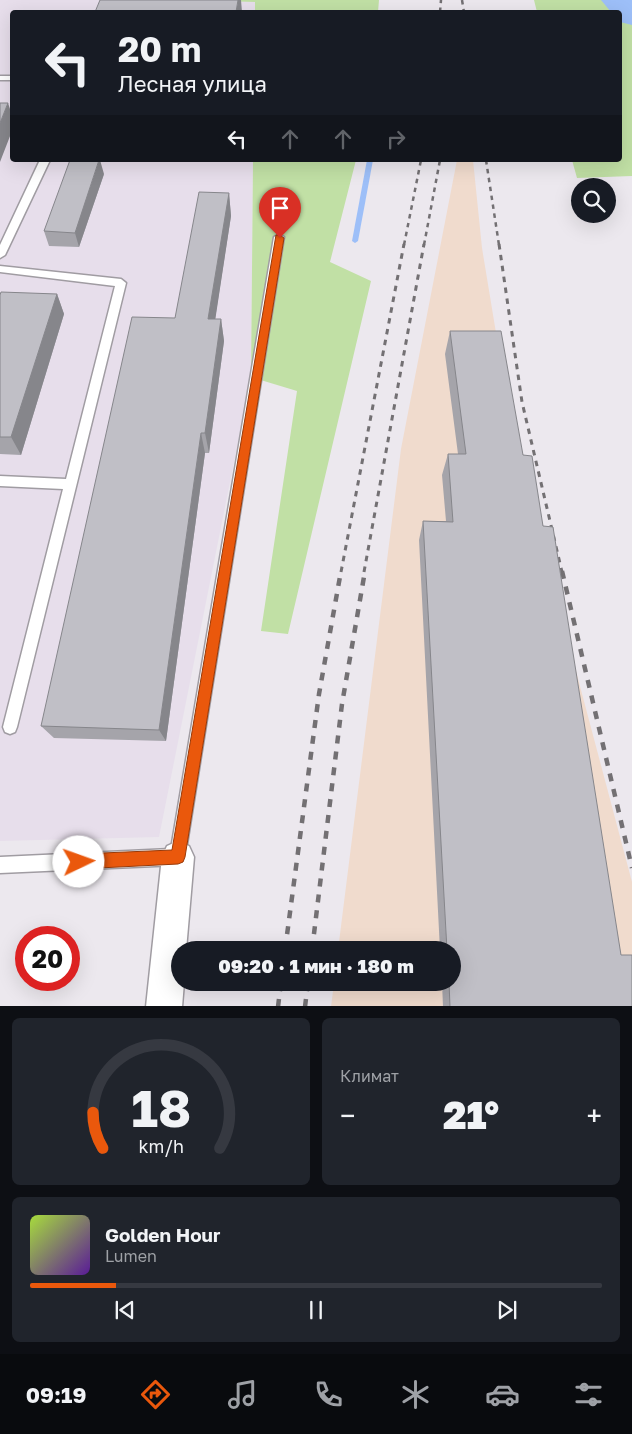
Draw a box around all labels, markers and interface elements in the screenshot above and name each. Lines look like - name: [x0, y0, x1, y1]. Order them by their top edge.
- text: 20 m: [118, 28, 201, 70]
- icon: left: [35, 30, 100, 95]
- text: Лесная улица: [118, 70, 267, 97]
- icon: left: [223, 125, 251, 153]
- icon: ahead: [276, 125, 304, 153]
- icon: ahead: [329, 125, 357, 153]
- icon: right: [382, 125, 410, 153]
- map controls: [571, 178, 616, 223]
- button: search: [571, 178, 616, 223]
- pin: [259, 187, 301, 238]
- icon: arrive: [266, 194, 294, 222]
- position arrow: [52, 835, 104, 887]
- speed limit sign: 20: [15, 926, 80, 991]
- text: 09:20 · 1 мин · 180 m: [218, 954, 414, 977]
- text: Климат: [340, 1066, 399, 1086]
- text: 18: [131, 1076, 191, 1138]
- text: 21°: [443, 1092, 499, 1137]
- text: −: [340, 1099, 355, 1132]
- text: +: [587, 1099, 602, 1132]
- text: km/h: [138, 1135, 184, 1157]
- text: Golden Hour: [105, 1223, 220, 1246]
- text: Lumen: [105, 1246, 157, 1266]
- icon: previous: [111, 1296, 139, 1324]
- icon: pause: [302, 1296, 330, 1324]
- icon: next: [493, 1296, 521, 1324]
- icon: directions: [138, 1377, 173, 1412]
- icon: music: [225, 1377, 260, 1412]
- icon: phone: [311, 1377, 346, 1412]
- icon: climate: [398, 1377, 433, 1412]
- icon: car: [485, 1377, 520, 1412]
- icon: filters: [571, 1377, 606, 1412]
- text: 09:19: [26, 1381, 86, 1408]

